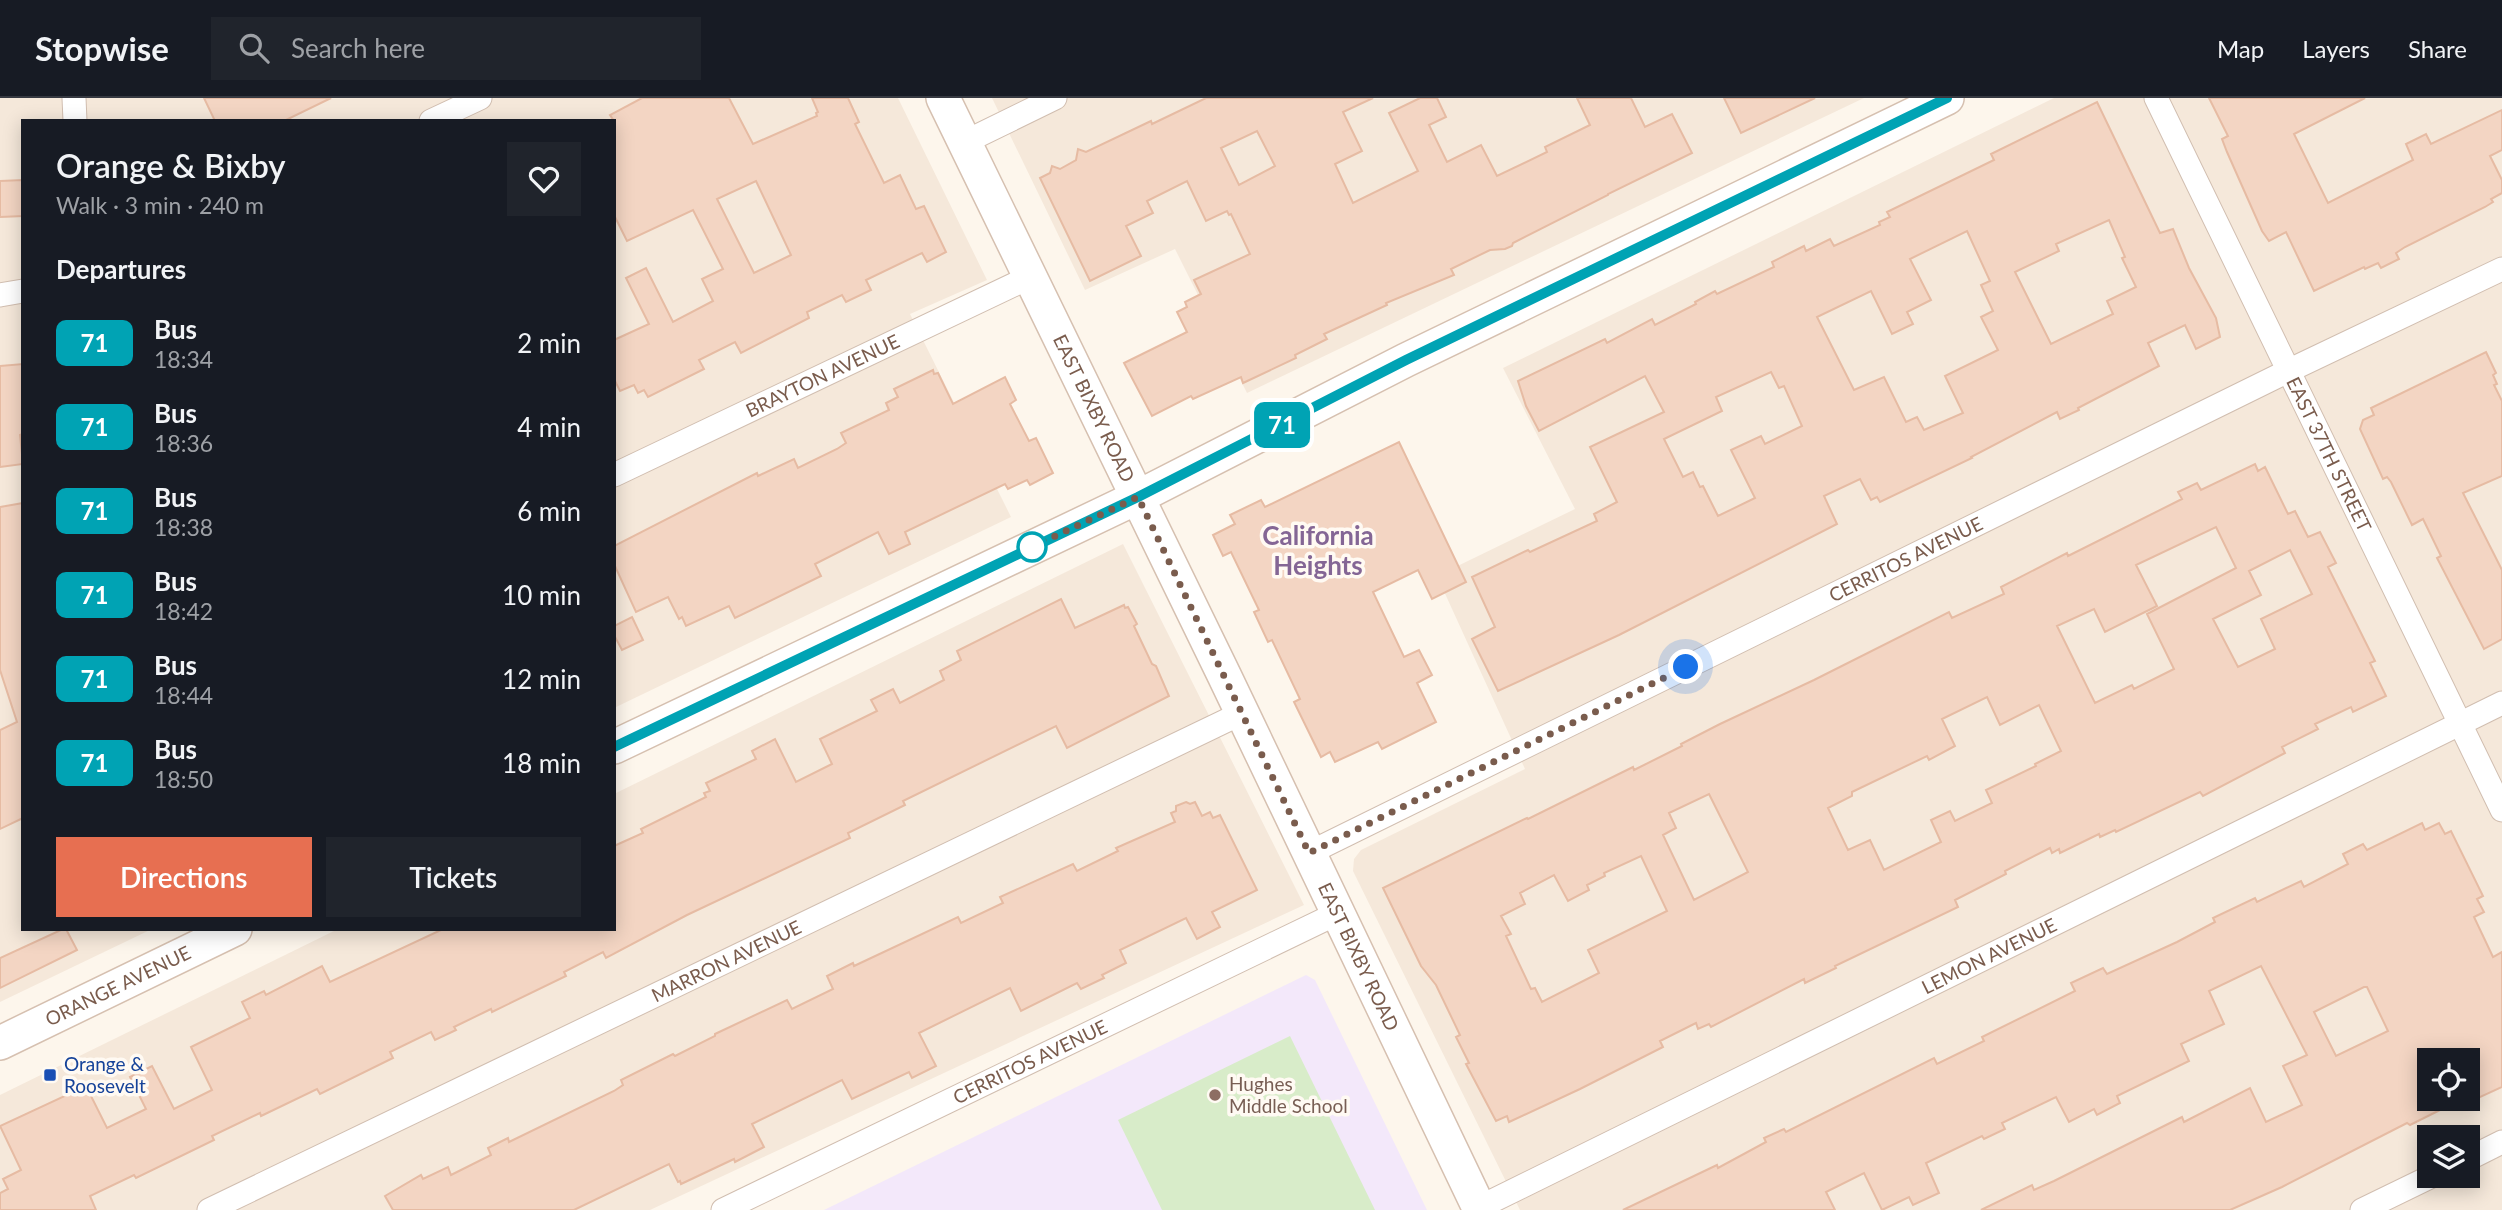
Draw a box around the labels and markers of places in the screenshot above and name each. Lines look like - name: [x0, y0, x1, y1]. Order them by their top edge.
- unlabelled marker: [1017, 532, 1047, 562]
- place label: Orange & Roosevelt: [64, 1052, 146, 1097]
- marker: Orange & Roosevelt: [42, 1067, 58, 1083]
- place label: Hughes Middle School: [1229, 1072, 1348, 1117]
- marker: Hughes Middle School: [1207, 1087, 1223, 1103]

